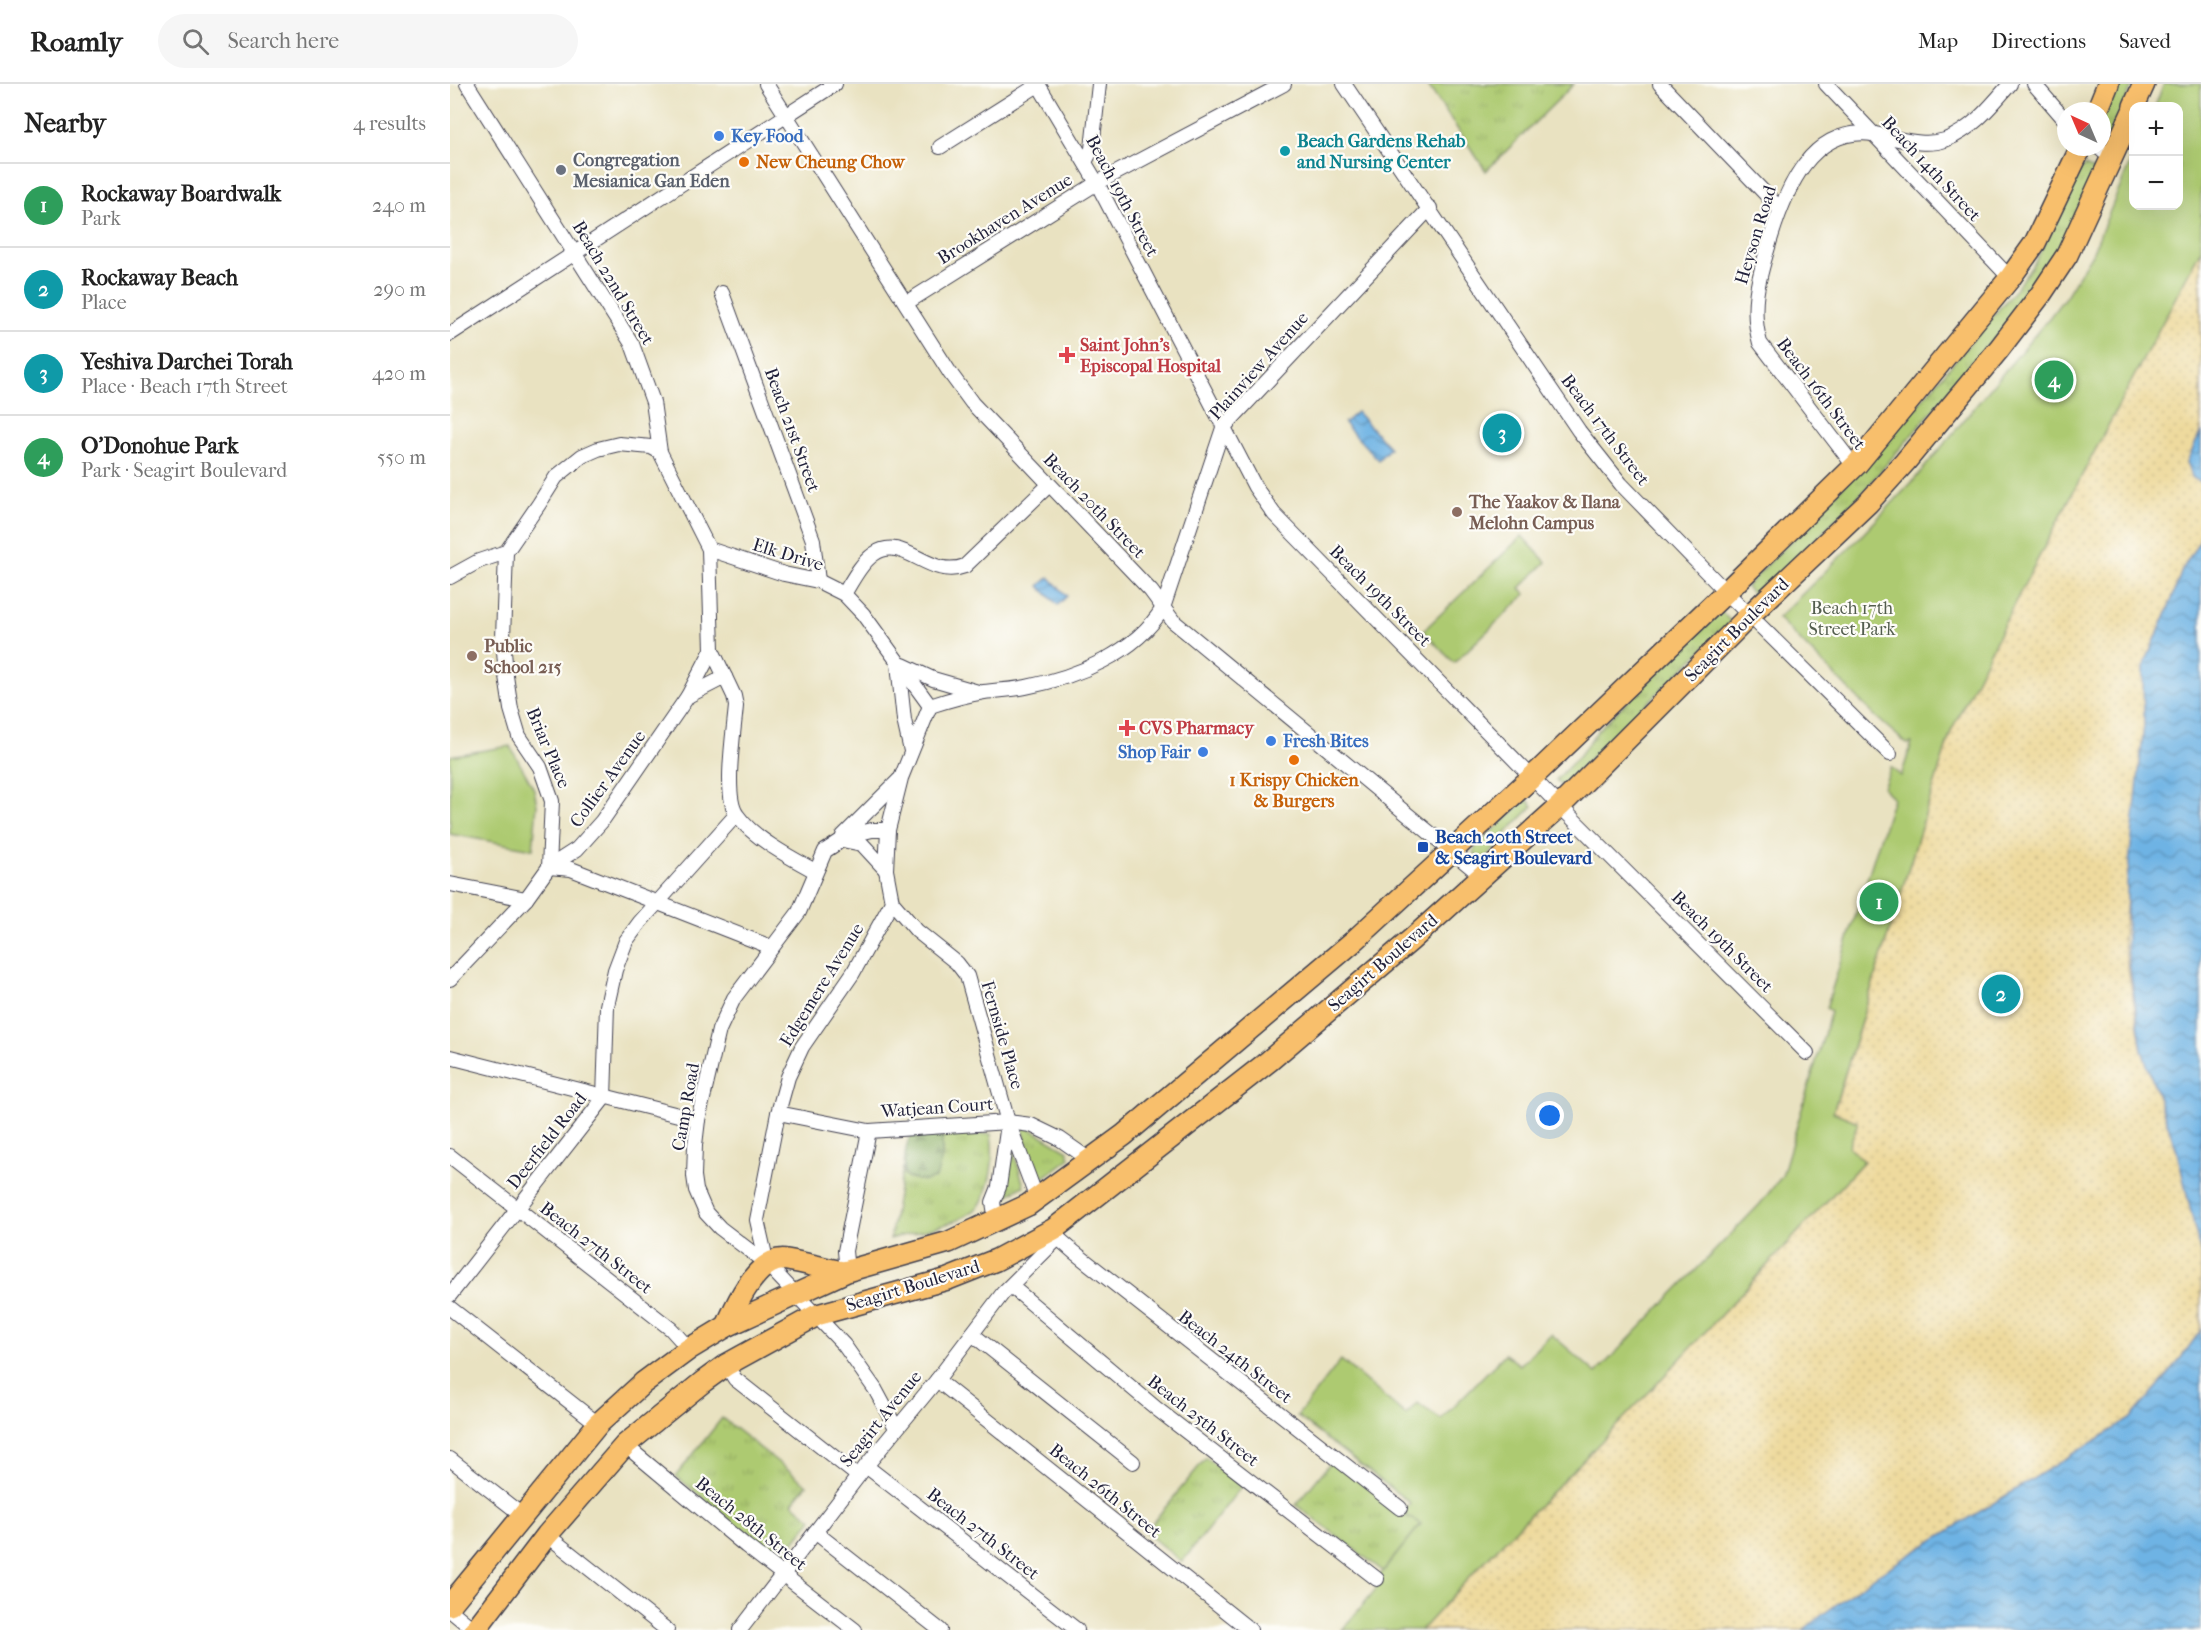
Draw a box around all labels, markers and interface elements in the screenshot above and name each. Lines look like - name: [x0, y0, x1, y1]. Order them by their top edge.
- search box: [158, 14, 578, 68]
- text: Roamly: [30, 25, 122, 58]
- icon: search: [179, 25, 212, 58]
- text: Search here: [227, 28, 339, 54]
- text: Map: [1918, 29, 1958, 53]
- text: Directions: [1991, 29, 2086, 53]
- text: Saved: [2119, 29, 2171, 53]
- north arrow: [2057, 102, 2111, 156]
- map controls: [2129, 102, 2183, 210]
- button: +: [2129, 102, 2183, 156]
- text: Nearby: [24, 108, 106, 139]
- text: 4 results: [353, 112, 426, 135]
- street label: Beach 14th Street: [1877, 112, 1985, 226]
- place label: Key Food: [731, 126, 805, 147]
- marker: Key Food: [712, 129, 726, 143]
- place label: Beach Gardens Rehab and Nursing Center: [1297, 131, 1466, 173]
- street label: Beach 19th Street: [1081, 132, 1163, 261]
- marker: Beach Gardens Rehab and Nursing Center: [1278, 144, 1292, 158]
- place label: Congregation Mesianica Gan Eden: [572, 150, 730, 192]
- place label: New Cheung Chow: [756, 152, 906, 173]
- marker: New Cheung Chow: [737, 155, 751, 169]
- button: −: [2129, 156, 2183, 210]
- marker: Congregation Mesianica Gan Eden: [554, 163, 568, 177]
- street label: Brookhaven Avenue: [934, 169, 1076, 269]
- text: Rockaway Boardwalk: [81, 181, 281, 207]
- street label: Heyson Road: [1731, 183, 1781, 287]
- text: 1: [40, 194, 47, 217]
- text: 240 m: [372, 194, 426, 217]
- text: Park: [81, 207, 121, 230]
- street label: Beach 22nd Street: [568, 217, 659, 349]
- text: Rockaway Beach: [81, 265, 238, 291]
- text: 2: [38, 278, 49, 301]
- text: 290 m: [373, 278, 426, 301]
- text: Place: [81, 291, 127, 314]
- street label: Plainview Avenue: [1205, 308, 1313, 424]
- street label: Beach 16th Street: [1772, 334, 1870, 455]
- place label: Saint John's Episcopal Hospital: [1080, 335, 1222, 377]
- marker: Saint John's Episcopal Hospital: [1058, 346, 1076, 364]
- text: Yeshiva Darchei Torah: [81, 349, 293, 375]
- pin: 4: [2034, 358, 2074, 402]
- text: 3: [39, 362, 48, 385]
- text: 420 m: [372, 362, 426, 385]
- street label: Beach 21st Street: [760, 365, 824, 496]
- street label: Beach 17th Street: [1556, 370, 1654, 490]
- text: Place · Beach 17th Street: [81, 375, 288, 398]
- pin: 3: [1482, 410, 1522, 456]
- text: O'Donohue Park: [81, 433, 238, 459]
- text: 4: [38, 446, 49, 469]
- text: 550 m: [377, 446, 426, 469]
- street label: Beach 20th Street: [1039, 449, 1150, 563]
- text: Park · Seagirt Boulevard: [81, 459, 287, 482]
- place label: The Yaakov & Ilana Melohn Campus: [1468, 492, 1621, 534]
- marker: The Yaakov & Ilana Melohn Campus: [1450, 505, 1464, 519]
- street label: Elk Drive: [750, 534, 826, 576]
- street label: Beach 19th Street: [1325, 541, 1435, 651]
- street label: Seagirt Boulevard: [1681, 574, 1793, 686]
- park label: Beach 17th Street Park: [1808, 598, 1896, 640]
- place label: Public School 215: [484, 636, 562, 678]
- marker: Public School 215: [465, 649, 479, 663]
- street label: Briar Place: [522, 705, 574, 792]
- place label: CVS Pharmacy: [1139, 718, 1255, 739]
- marker: CVS Pharmacy: [1120, 721, 1134, 735]
- street label: Collier Avenue: [566, 726, 650, 832]
- place label: Fresh Bites: [1282, 731, 1369, 752]
- marker: Fresh Bites: [1264, 734, 1278, 748]
- place label: Shop Fair: [1118, 742, 1191, 763]
- marker: Shop Fair: [1196, 745, 1210, 759]
- marker: 1 Krispy Chicken & Burgers: [1287, 753, 1301, 767]
- place label: 1 Krispy Chicken & Burgers: [1229, 770, 1359, 812]
- place label: Beach 20th Street & Seagirt Boulevard: [1435, 827, 1593, 869]
- marker: Beach 20th Street & Seagirt Boulevard: [1416, 840, 1430, 854]
- pin: 1: [1860, 880, 1898, 924]
- street label: Beach 19th Street: [1667, 887, 1777, 997]
- street label: Seagirt Boulevard: [1324, 910, 1442, 1016]
- street label: Edgemere Avenue: [776, 919, 868, 1051]
- pin: 2: [1982, 972, 2020, 1016]
- street label: Fernside Place: [976, 978, 1028, 1092]
- street label: Camp Road: [668, 1061, 704, 1153]
- street label: Deerfield Road: [503, 1088, 591, 1193]
- street label: Watjean Court: [879, 1094, 995, 1122]
- your location: [1535, 1101, 1564, 1130]
- street label: Beach 27th Street: [536, 1198, 657, 1299]
- street label: Seagirt Boulevard: [844, 1256, 982, 1316]
- street label: Beach 24th Street: [1174, 1306, 1297, 1408]
- street label: Seagirt Avenue: [836, 1367, 926, 1471]
- street label: Beach 25th Street: [1143, 1371, 1263, 1471]
- street label: Beach 26th Street: [1045, 1440, 1166, 1543]
- street label: Beach 28th Street: [691, 1473, 811, 1576]
- street label: Beach 27th Street: [923, 1484, 1044, 1585]

